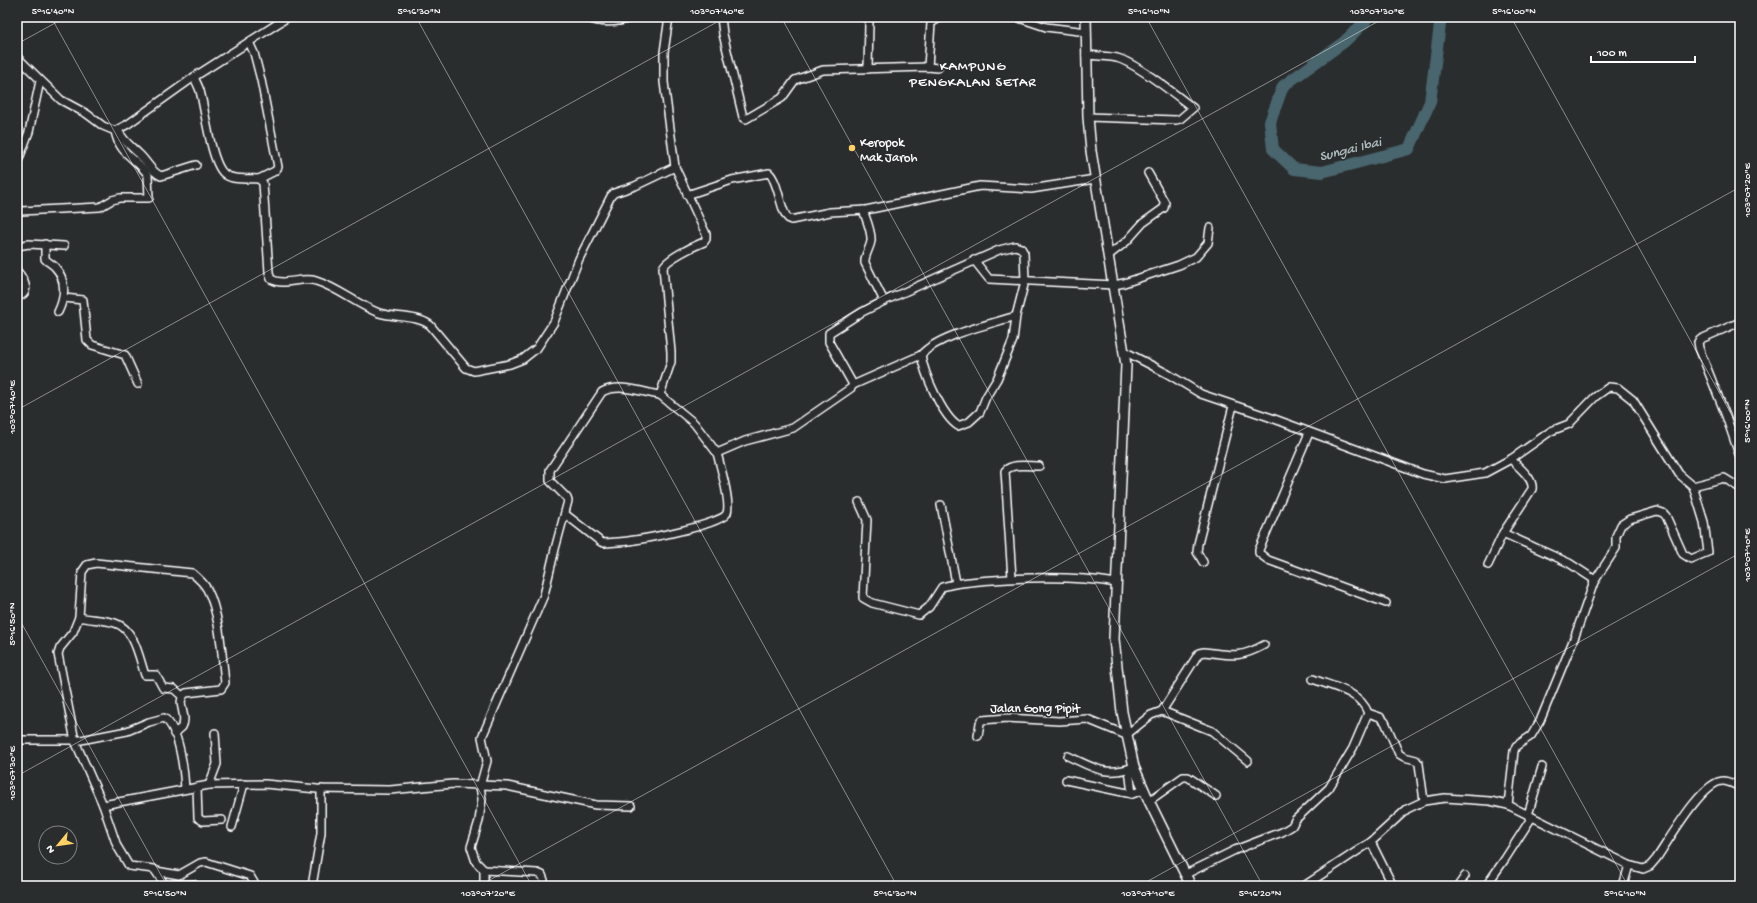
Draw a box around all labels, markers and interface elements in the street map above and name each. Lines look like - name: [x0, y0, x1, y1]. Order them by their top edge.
- text: 5°16'40"N: [32, 6, 75, 18]
- text: 5°16'30"N: [398, 6, 441, 18]
- text: 103°07'40"E: [689, 6, 745, 18]
- text: 5°16'10"N: [1128, 6, 1170, 18]
- text: 103°07'30"E: [1349, 6, 1405, 18]
- text: 5°16'00"N: [1492, 6, 1536, 18]
- scale bar: [1591, 38, 1695, 64]
- text: 100 m: [1596, 47, 1627, 61]
- district label: KAMPUNG PENGKALAN SETAR: [908, 59, 1037, 92]
- water label: Sungai Ibai: [1318, 134, 1385, 166]
- place label: Keropok Mak Jaroh: [860, 136, 918, 166]
- marker: Keropok Mak Jaroh: [847, 143, 857, 153]
- text: 103°07'20"E: [1742, 162, 1754, 218]
- text: 103°07'40"E: [7, 379, 19, 435]
- text: 5°16'00"N: [1742, 399, 1754, 443]
- text: 103°07'10"E: [1742, 528, 1754, 582]
- text: 5°16'50"N: [7, 602, 19, 646]
- street label: Jalan Gong Pipit: [990, 702, 1081, 717]
- text: 103°07'30"E: [7, 745, 19, 801]
- north arrow: [38, 825, 78, 865]
- text: N: [44, 843, 58, 855]
- text: 5°16'50"N: [143, 888, 187, 900]
- text: 103°07'20"E: [460, 888, 516, 900]
- text: 5°16'30"N: [874, 888, 917, 900]
- text: 103°07'10"E: [1121, 888, 1175, 900]
- text: 5°16'20"N: [1239, 888, 1282, 900]
- text: 5°16'10"N: [1604, 888, 1646, 900]

